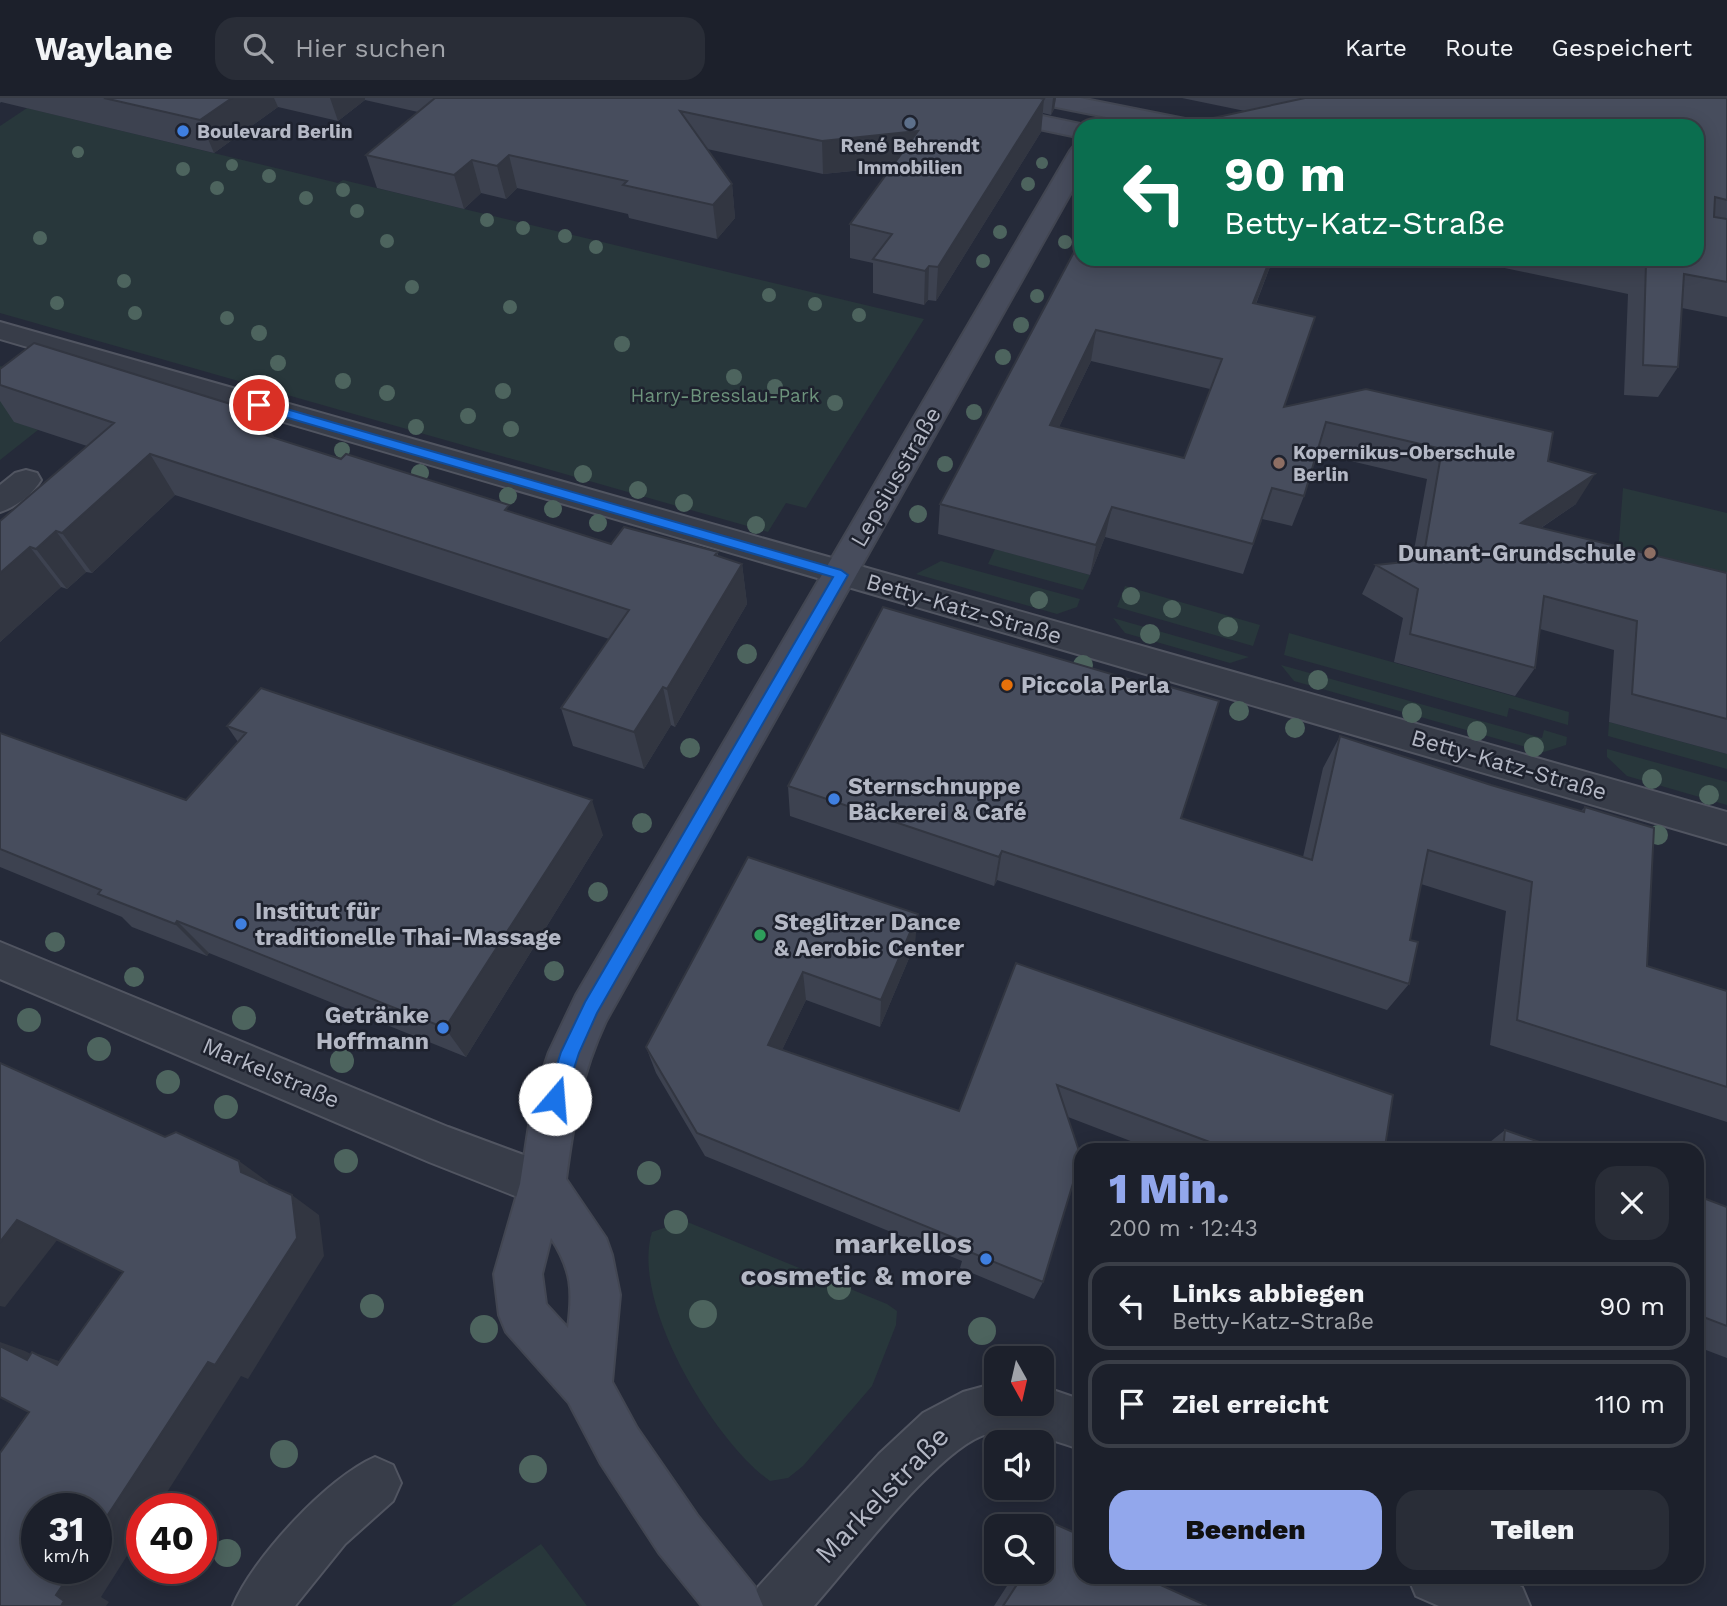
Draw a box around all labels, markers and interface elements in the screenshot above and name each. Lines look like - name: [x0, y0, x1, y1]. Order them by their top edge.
- search box: [215, 17, 705, 80]
- text: Waylane: [35, 29, 173, 68]
- icon: search: [239, 29, 277, 67]
- text: Hier suchen: [295, 33, 446, 63]
- text: Karte: [1345, 34, 1407, 62]
- text: Route: [1445, 34, 1514, 62]
- text: Gespeichert: [1552, 34, 1692, 62]
- marker: René Behrendt Immobilien: [902, 115, 918, 131]
- place label: Boulevard Berlin: [197, 120, 353, 143]
- marker: Boulevard Berlin: [175, 123, 191, 139]
- place label: René Behrendt Immobilien: [840, 134, 980, 179]
- text: 90 m: [1224, 145, 1346, 203]
- icon: left: [1109, 147, 1200, 238]
- text: Betty-Katz-Straße: [1224, 204, 1505, 242]
- pin: [229, 375, 289, 435]
- park label: Harry-Bresslau-Park: [631, 384, 820, 407]
- icon: arrive: [240, 386, 278, 424]
- street label: Lepsiusstraße: [845, 402, 947, 552]
- place label: Kopernikus-Oberschule Berlin: [1293, 441, 1515, 486]
- marker: Kopernikus-Oberschule Berlin: [1271, 455, 1287, 471]
- place label: Dunant-Grundschule: [1398, 540, 1636, 567]
- marker: Dunant-Grundschule: [1642, 545, 1658, 561]
- street label: Betty-Katz-Straße: [863, 568, 1065, 650]
- place label: Piccola Perla: [1021, 672, 1170, 699]
- marker: Piccola Perla: [999, 677, 1015, 693]
- street label: Betty-Katz-Straße: [1408, 724, 1610, 806]
- place label: Sternschnuppe Bäckerei & Café: [848, 773, 1026, 826]
- marker: Sternschnuppe Bäckerei & Café: [826, 791, 842, 807]
- place label: Institut für traditionelle Thai-Massage: [255, 898, 561, 951]
- place label: Steglitzer Dance & Aerobic Center: [774, 909, 964, 962]
- marker: Institut für traditionelle Thai-Massage: [233, 916, 249, 932]
- marker: Steglitzer Dance & Aerobic Center: [752, 927, 768, 943]
- place label: Getränke Hoffmann: [316, 1002, 429, 1055]
- marker: Getränke Hoffmann: [435, 1020, 451, 1036]
- street label: Markelstraße: [198, 1032, 344, 1114]
- position arrow: [518, 1062, 592, 1136]
- text: 1 Min.: [1109, 1164, 1229, 1213]
- button: close: [1595, 1166, 1669, 1240]
- text: 200 m · 12:43: [1109, 1215, 1258, 1242]
- place label: markellos cosmetic & more: [740, 1227, 972, 1292]
- marker: markellos cosmetic & more: [978, 1251, 994, 1267]
- text: Links abbiegen: [1172, 1278, 1365, 1308]
- icon: left: [1113, 1287, 1151, 1325]
- text: 90 m: [1599, 1291, 1665, 1321]
- text: Betty-Katz-Straße: [1172, 1308, 1374, 1335]
- north arrow: [984, 1346, 1054, 1416]
- map controls: [984, 1346, 1054, 1584]
- icon: arrive: [1113, 1385, 1151, 1423]
- text: Ziel erreicht: [1172, 1389, 1329, 1419]
- text: 110 m: [1595, 1389, 1665, 1419]
- street label: Markelstraße: [808, 1420, 956, 1570]
- button: sound: [984, 1430, 1054, 1500]
- button: Beenden: [1109, 1490, 1382, 1570]
- button: Teilen: [1396, 1490, 1669, 1570]
- speed limit sign: 40: [126, 1493, 217, 1584]
- text: 31: [49, 1508, 84, 1550]
- button: search: [984, 1514, 1054, 1584]
- text: km/h: [43, 1545, 90, 1566]

